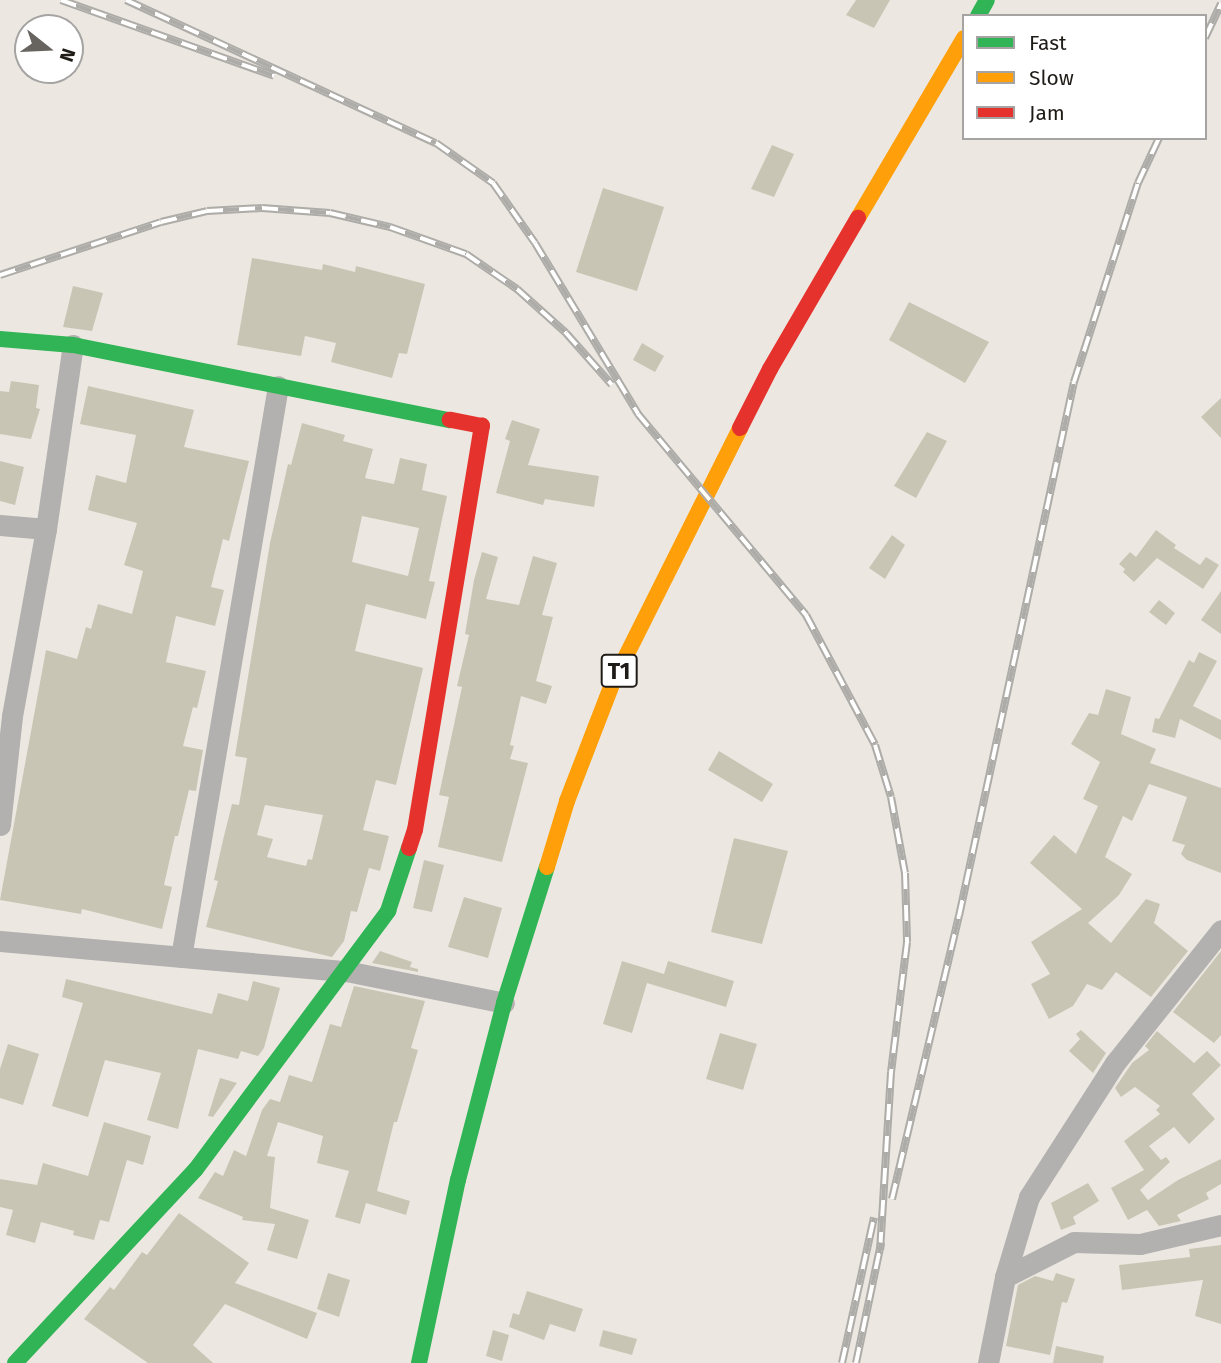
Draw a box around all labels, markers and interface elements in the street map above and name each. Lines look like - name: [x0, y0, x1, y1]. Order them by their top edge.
- north arrow: [14, 14, 84, 84]
- legend: [962, 14, 1207, 140]
- text: Fast: [1029, 30, 1067, 56]
- text: N: [55, 45, 80, 65]
- text: Slow: [1029, 65, 1074, 91]
- text: Jam: [1029, 100, 1065, 126]
- road number: T1: [600, 652, 638, 691]

